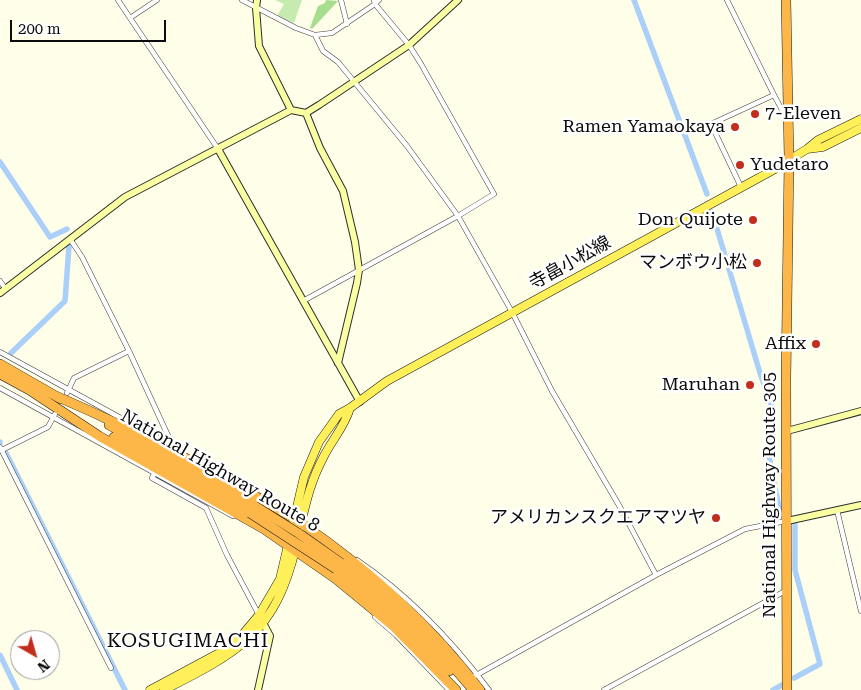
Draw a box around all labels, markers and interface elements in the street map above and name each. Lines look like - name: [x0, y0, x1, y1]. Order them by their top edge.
- scale bar: [12, 10, 169, 42]
- text: 200 m: [18, 20, 61, 38]
- place label: 7-Eleven: [765, 103, 841, 125]
- marker: 7-Eleven: [749, 108, 761, 120]
- place label: Ramen Yamaokaya: [563, 116, 725, 138]
- marker: Ramen Yamaokaya: [729, 121, 741, 133]
- place label: Yudetaro: [750, 154, 829, 176]
- marker: Yudetaro: [734, 159, 746, 171]
- place label: Don Quijote: [638, 209, 743, 231]
- marker: Don Quijote: [747, 214, 759, 226]
- street label: 寺畠小松線: [525, 232, 615, 294]
- place label: マンボウ小松: [639, 252, 747, 274]
- marker: マンボウ小松: [751, 257, 763, 269]
- place label: Affix: [765, 333, 806, 355]
- marker: Affix: [810, 338, 822, 350]
- street label: National Highway Route 305: [759, 372, 781, 618]
- place label: Maruhan: [662, 374, 740, 396]
- marker: Maruhan: [744, 379, 756, 391]
- street label: National Highway Route 8: [117, 405, 323, 537]
- place label: アメリカンスクエアマツヤ: [490, 507, 706, 529]
- marker: アメリカンスクエアマツヤ: [710, 512, 722, 524]
- district label: KOSUGIMACHI: [105, 629, 271, 653]
- north arrow: [10, 630, 60, 680]
- text: N: [34, 656, 53, 676]

